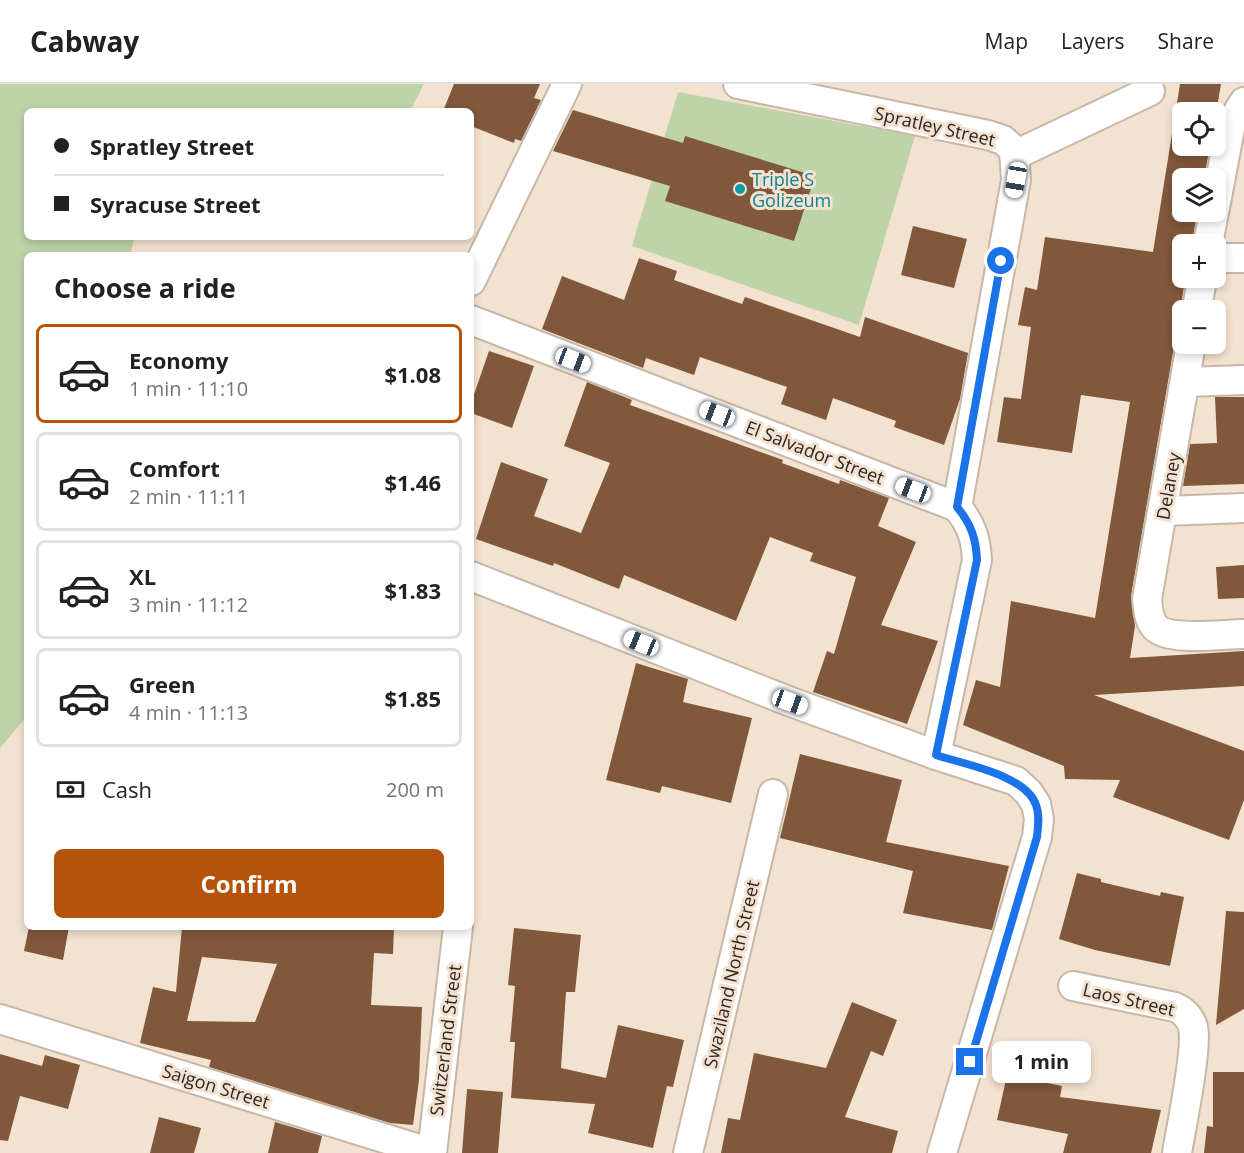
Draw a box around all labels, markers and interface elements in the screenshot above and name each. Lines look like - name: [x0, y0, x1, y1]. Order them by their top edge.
- text: Cabway: [30, 22, 139, 60]
- text: Map: [985, 27, 1028, 55]
- text: Layers: [1061, 27, 1125, 55]
- text: Share: [1158, 27, 1214, 55]
- street label: Spratley Street: [872, 100, 998, 152]
- map controls: [1172, 102, 1226, 354]
- button: locate: [1172, 102, 1226, 156]
- text: Spratley Street: [90, 131, 254, 161]
- car: [1004, 161, 1028, 199]
- place label: Triple S Golizeum: [752, 167, 831, 212]
- button: layers: [1172, 168, 1226, 222]
- marker: Triple S Golizeum: [733, 182, 747, 196]
- text: Syracuse Street: [90, 189, 261, 219]
- button: +: [1172, 234, 1226, 288]
- route start: [987, 247, 1014, 274]
- text: Choose a ride: [54, 269, 236, 306]
- button: −: [1172, 300, 1226, 354]
- text: Economy: [129, 345, 228, 375]
- car: [553, 345, 593, 375]
- icon: car: [57, 347, 111, 401]
- text: $1.08: [384, 359, 441, 389]
- text: 1 min · 11:10: [129, 375, 248, 402]
- car: [697, 399, 737, 429]
- street label: El Salvador Street: [742, 414, 888, 490]
- street label: Delaney: [1150, 450, 1186, 522]
- text: Comfort: [129, 453, 220, 483]
- icon: car: [57, 455, 111, 509]
- text: $1.46: [384, 467, 441, 497]
- car: [893, 475, 933, 505]
- text: 2 min · 11:11: [129, 483, 248, 510]
- text: XL: [129, 561, 156, 591]
- icon: car: [57, 563, 111, 617]
- text: $1.83: [384, 575, 441, 605]
- text: 3 min · 11:12: [129, 591, 248, 618]
- car: [621, 628, 661, 658]
- text: Green: [129, 669, 195, 699]
- icon: car: [57, 671, 111, 725]
- text: $1.85: [384, 683, 441, 713]
- car: [770, 687, 810, 717]
- text: 4 min · 11:13: [129, 699, 248, 726]
- icon: cash: [54, 773, 87, 806]
- text: Cash: [102, 774, 152, 804]
- text: 200 m: [386, 776, 444, 803]
- button: Confirm: [54, 849, 444, 918]
- street label: Swaziland North Street: [698, 878, 764, 1070]
- street label: Switzerland Street: [424, 963, 466, 1117]
- street label: Laos Street: [1081, 977, 1177, 1021]
- callout: 1 min: [991, 1041, 1090, 1083]
- route end: [956, 1048, 983, 1075]
- text: 1 min: [1014, 1048, 1069, 1075]
- street label: Saigon Street: [159, 1058, 273, 1114]

